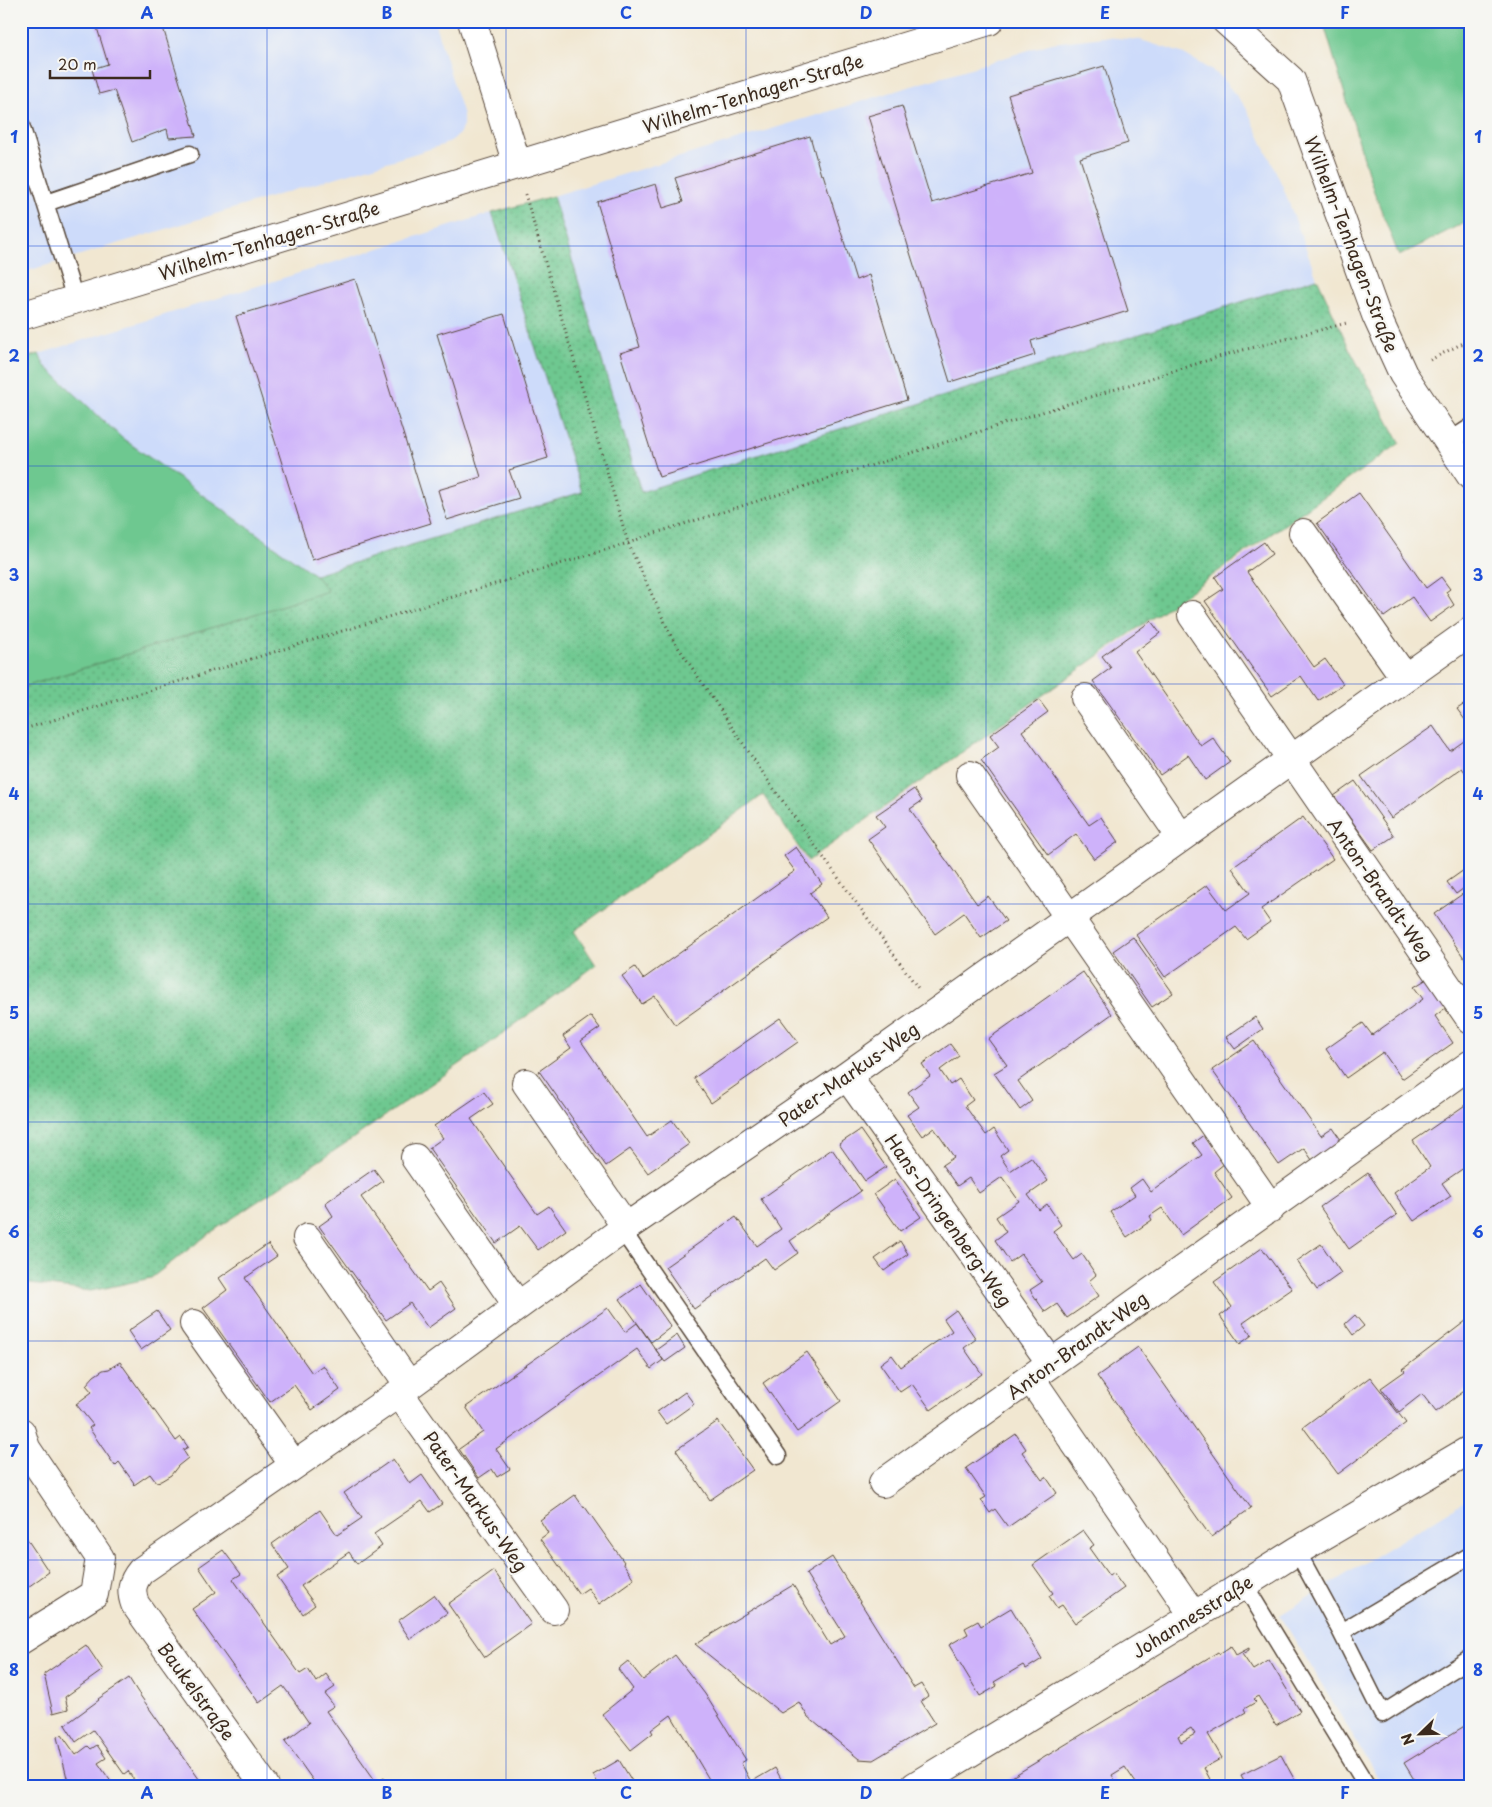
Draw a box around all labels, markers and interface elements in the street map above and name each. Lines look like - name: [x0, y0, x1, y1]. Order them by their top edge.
- text: A: [141, 0, 154, 24]
- text: B: [382, 0, 393, 24]
- text: C: [620, 0, 632, 24]
- text: D: [860, 0, 872, 24]
- text: E: [1100, 0, 1110, 24]
- text: F: [1340, 0, 1350, 24]
- street label: Wilhelm-Tenhagen-Straße: [639, 47, 867, 139]
- scale bar: [50, 48, 150, 80]
- text: 20 m: [58, 52, 97, 75]
- text: 1: [10, 124, 18, 148]
- text: 1: [1474, 124, 1482, 148]
- street label: Wilhelm-Tenhagen-Straße: [1298, 132, 1406, 356]
- street label: Wilhelm-Tenhagen-Straße: [155, 194, 383, 286]
- text: 2: [8, 343, 20, 367]
- text: 2: [1472, 343, 1484, 367]
- text: 3: [9, 562, 19, 586]
- text: 3: [1473, 562, 1483, 586]
- text: 4: [9, 781, 20, 805]
- text: 4: [1473, 781, 1484, 805]
- street label: Anton-Brandt-Weg: [1322, 812, 1440, 966]
- text: 5: [9, 1000, 19, 1024]
- text: 5: [1473, 1000, 1483, 1024]
- street label: Pater-Markus-Weg: [772, 1015, 924, 1133]
- street label: Hans-Dringenberg-Weg: [879, 1128, 1019, 1312]
- text: 6: [8, 1219, 20, 1243]
- text: 6: [1472, 1219, 1484, 1243]
- street label: Anton-Brandt-Weg: [1001, 1285, 1153, 1405]
- street label: Pater-Markus-Weg: [417, 1425, 535, 1577]
- text: 7: [9, 1438, 19, 1462]
- text: 7: [1473, 1438, 1483, 1462]
- street label: Johannesstraße: [1126, 1568, 1258, 1664]
- street label: Baukelstraße: [152, 1636, 242, 1746]
- text: 8: [9, 1657, 19, 1681]
- text: 8: [1473, 1657, 1483, 1681]
- north arrow: [1394, 1710, 1444, 1760]
- text: N: [1396, 1730, 1419, 1748]
- text: A: [141, 1780, 154, 1804]
- text: B: [382, 1780, 393, 1804]
- text: C: [620, 1780, 632, 1804]
- text: D: [860, 1780, 872, 1804]
- text: E: [1100, 1780, 1110, 1804]
- text: F: [1340, 1780, 1350, 1804]

